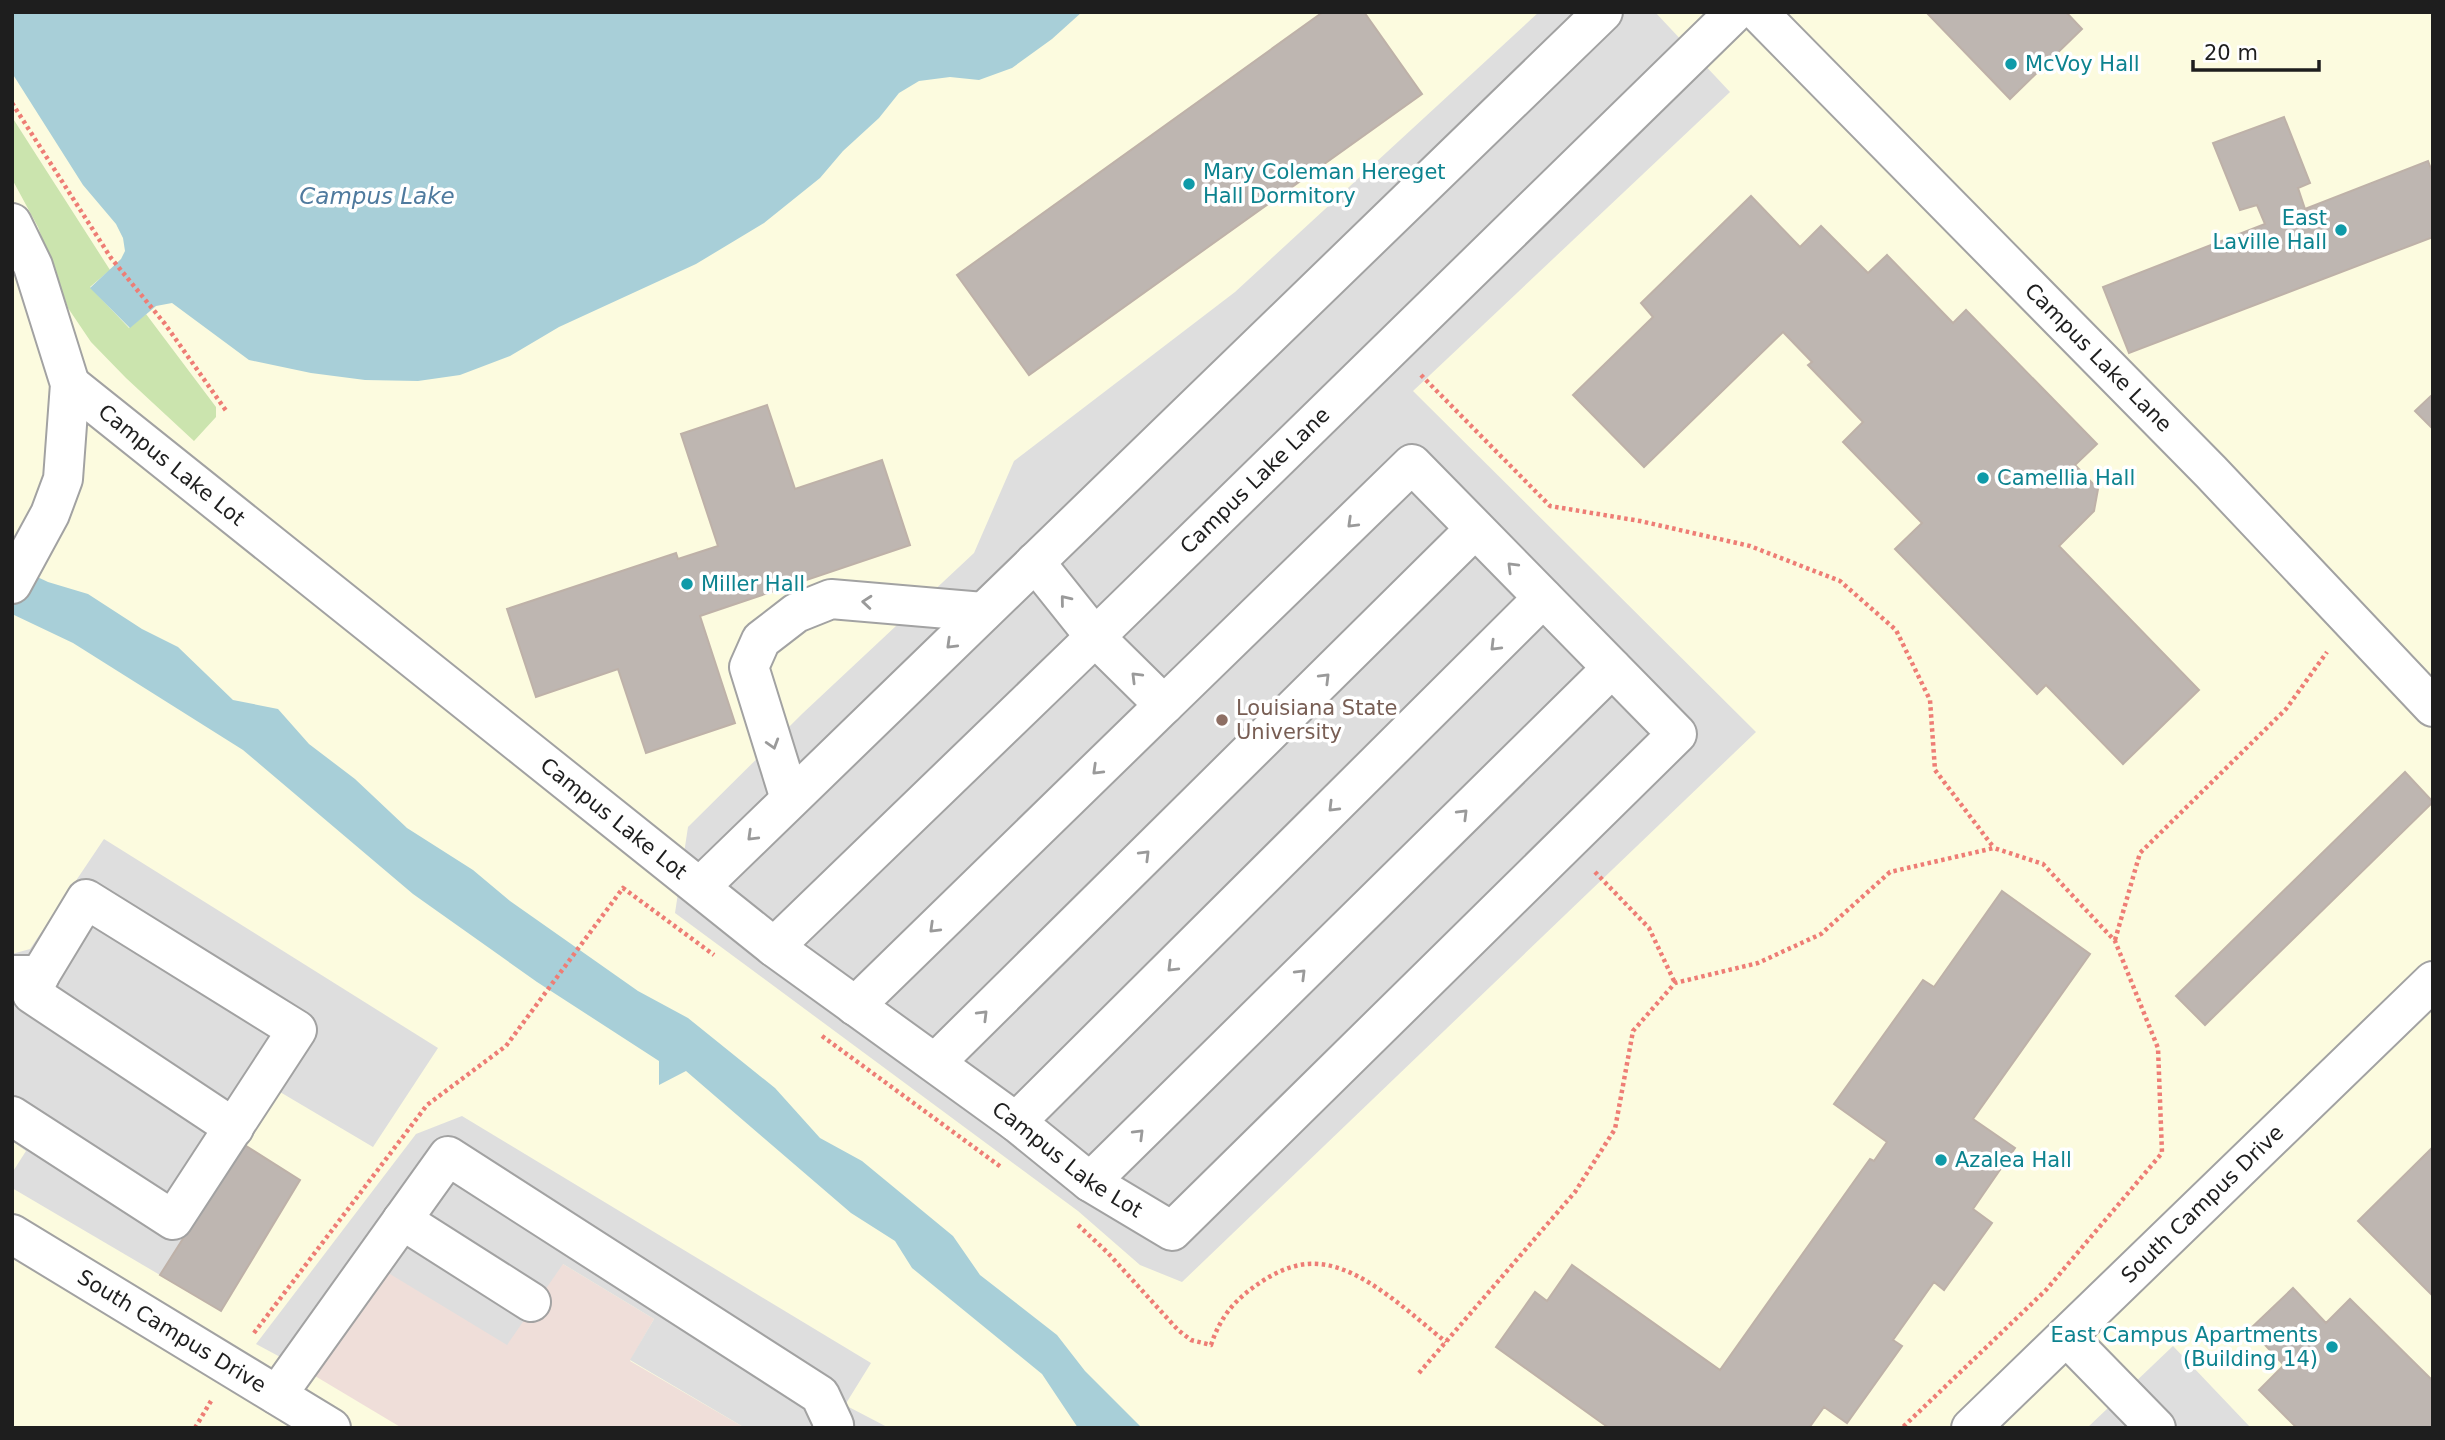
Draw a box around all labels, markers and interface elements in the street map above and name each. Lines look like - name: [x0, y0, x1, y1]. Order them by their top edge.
- scale bar: [2193, 28, 2319, 72]
- text: 20 m: [2204, 41, 2258, 65]
- place label: McVoy Hall: [2025, 52, 2140, 76]
- marker: McVoy Hall: [2003, 56, 2019, 72]
- place label: Mary Coleman Hereget Hall Dormitory: [1203, 160, 1446, 208]
- marker: Mary Coleman Hereget Hall Dormitory: [1181, 176, 1197, 192]
- water label: Campus Lake: [299, 183, 455, 209]
- place label: East Laville Hall: [2213, 206, 2327, 254]
- marker: East Laville Hall: [2333, 222, 2349, 238]
- street label: Campus Lake Lane: [2020, 278, 2177, 437]
- street label: Campus Lake Lot: [94, 399, 249, 531]
- street label: Campus Lake Lane: [1176, 403, 1335, 559]
- place label: Camellia Hall: [1997, 466, 2135, 490]
- marker: Camellia Hall: [1975, 470, 1991, 486]
- one-way arrow: [1347, 514, 1360, 527]
- one-way arrow: [1508, 562, 1521, 575]
- place label: Miller Hall: [701, 572, 805, 596]
- marker: Miller Hall: [679, 576, 695, 592]
- one-way arrow: [861, 595, 872, 610]
- one-way arrow: [1061, 595, 1073, 608]
- one-way arrow: [946, 635, 959, 648]
- one-way arrow: [1490, 638, 1503, 651]
- one-way arrow: [1131, 673, 1144, 686]
- one-way arrow: [1316, 674, 1329, 687]
- place label: Louisiana State University: [1236, 696, 1397, 744]
- marker: Louisiana State University: [1214, 712, 1230, 728]
- one-way arrow: [765, 738, 780, 750]
- street label: Campus Lake Lot: [536, 753, 691, 884]
- one-way arrow: [1092, 761, 1105, 774]
- one-way arrow: [1329, 798, 1342, 811]
- one-way arrow: [1455, 810, 1468, 823]
- one-way arrow: [748, 828, 760, 840]
- one-way arrow: [1137, 851, 1150, 864]
- one-way arrow: [929, 920, 942, 933]
- one-way arrow: [1167, 959, 1180, 972]
- one-way arrow: [1293, 970, 1305, 982]
- one-way arrow: [975, 1011, 988, 1024]
- street label: Campus Lake Lot: [988, 1097, 1147, 1222]
- street label: South Campus Drive: [2116, 1120, 2288, 1288]
- one-way arrow: [1131, 1129, 1144, 1142]
- place label: Azalea Hall: [1955, 1148, 2072, 1172]
- marker: Azalea Hall: [1933, 1152, 1949, 1168]
- street label: South Campus Drive: [73, 1265, 270, 1398]
- place label: East Campus Apartments (Building 14): [2050, 1323, 2318, 1371]
- marker: East Campus Apartments (Building 14): [2324, 1339, 2340, 1355]

